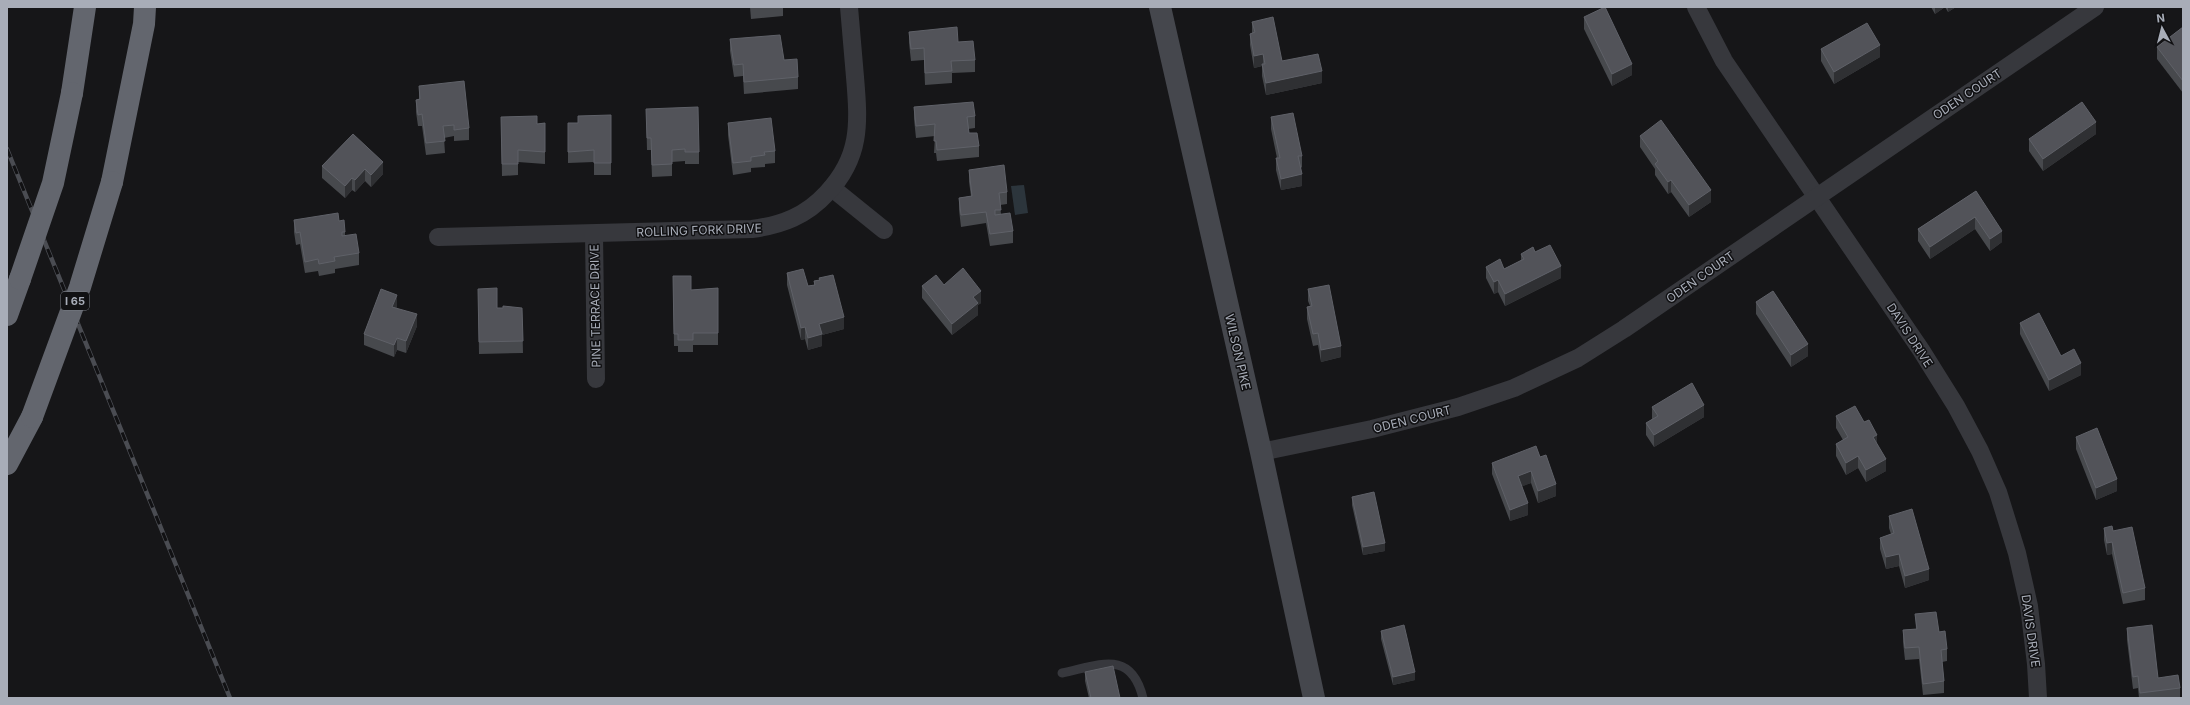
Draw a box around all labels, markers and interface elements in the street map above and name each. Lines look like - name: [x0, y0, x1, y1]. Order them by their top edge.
- north arrow: [2142, 8, 2182, 48]
- text: N: [2156, 11, 2166, 26]
- street label: ODEN COURT: [1930, 65, 2004, 123]
- street label: ROLLING FORK DRIVE: [636, 220, 762, 240]
- street label: PINE TERRACE DRIVE: [586, 244, 604, 368]
- street label: ODEN COURT: [1663, 248, 1737, 306]
- road number: I 65: [61, 292, 89, 310]
- street label: DAVIS DRIVE: [1884, 300, 1936, 370]
- street label: WILSON PIKE: [1222, 313, 1254, 391]
- street label: ODEN COURT: [1371, 402, 1453, 436]
- street label: DAVIS DRIVE: [2018, 594, 2044, 668]

